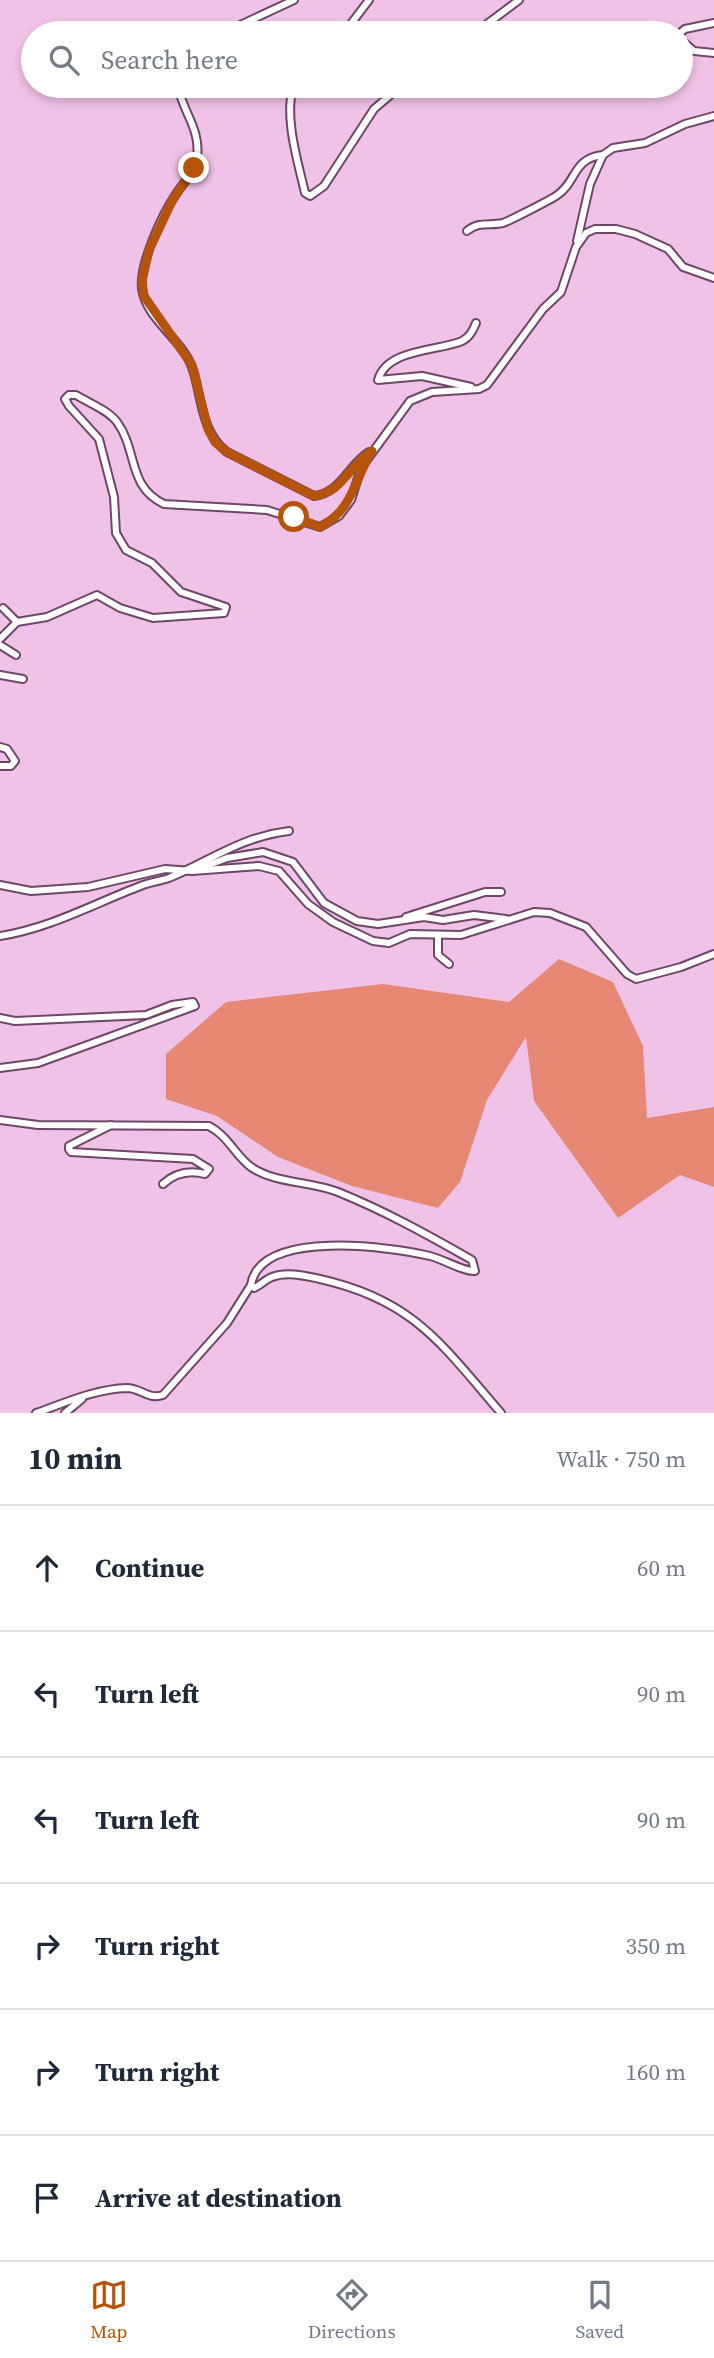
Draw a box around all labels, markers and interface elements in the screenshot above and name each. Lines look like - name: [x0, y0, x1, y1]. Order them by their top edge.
- search box: [21, 21, 693, 98]
- icon: search: [45, 41, 83, 79]
- text: Search here: [101, 42, 238, 78]
- route end: [178, 152, 209, 183]
- route start: [278, 501, 309, 532]
- text: 10 min: [28, 1438, 122, 1479]
- text: Walk · 750 m: [556, 1443, 686, 1475]
- icon: ahead: [28, 1549, 66, 1587]
- text: Continue: [95, 1550, 204, 1586]
- text: 60 m: [637, 1552, 686, 1584]
- icon: left: [28, 1675, 66, 1713]
- text: Turn left: [95, 1676, 199, 1712]
- text: 90 m: [637, 1678, 686, 1710]
- icon: left: [28, 1801, 66, 1839]
- text: Turn left: [95, 1802, 199, 1838]
- text: 90 m: [637, 1804, 686, 1836]
- icon: right: [28, 1927, 66, 1965]
- text: Turn right: [95, 1928, 219, 1964]
- text: 350 m: [625, 1930, 686, 1962]
- icon: right: [28, 2053, 66, 2091]
- text: Turn right: [95, 2054, 219, 2090]
- text: 160 m: [625, 2056, 686, 2088]
- icon: arrive: [28, 2179, 66, 2217]
- text: Arrive at destination: [95, 2180, 342, 2216]
- tab: Map: [90, 2276, 128, 2344]
- tab: Directions: [308, 2276, 396, 2344]
- tab: Saved: [575, 2276, 624, 2344]

